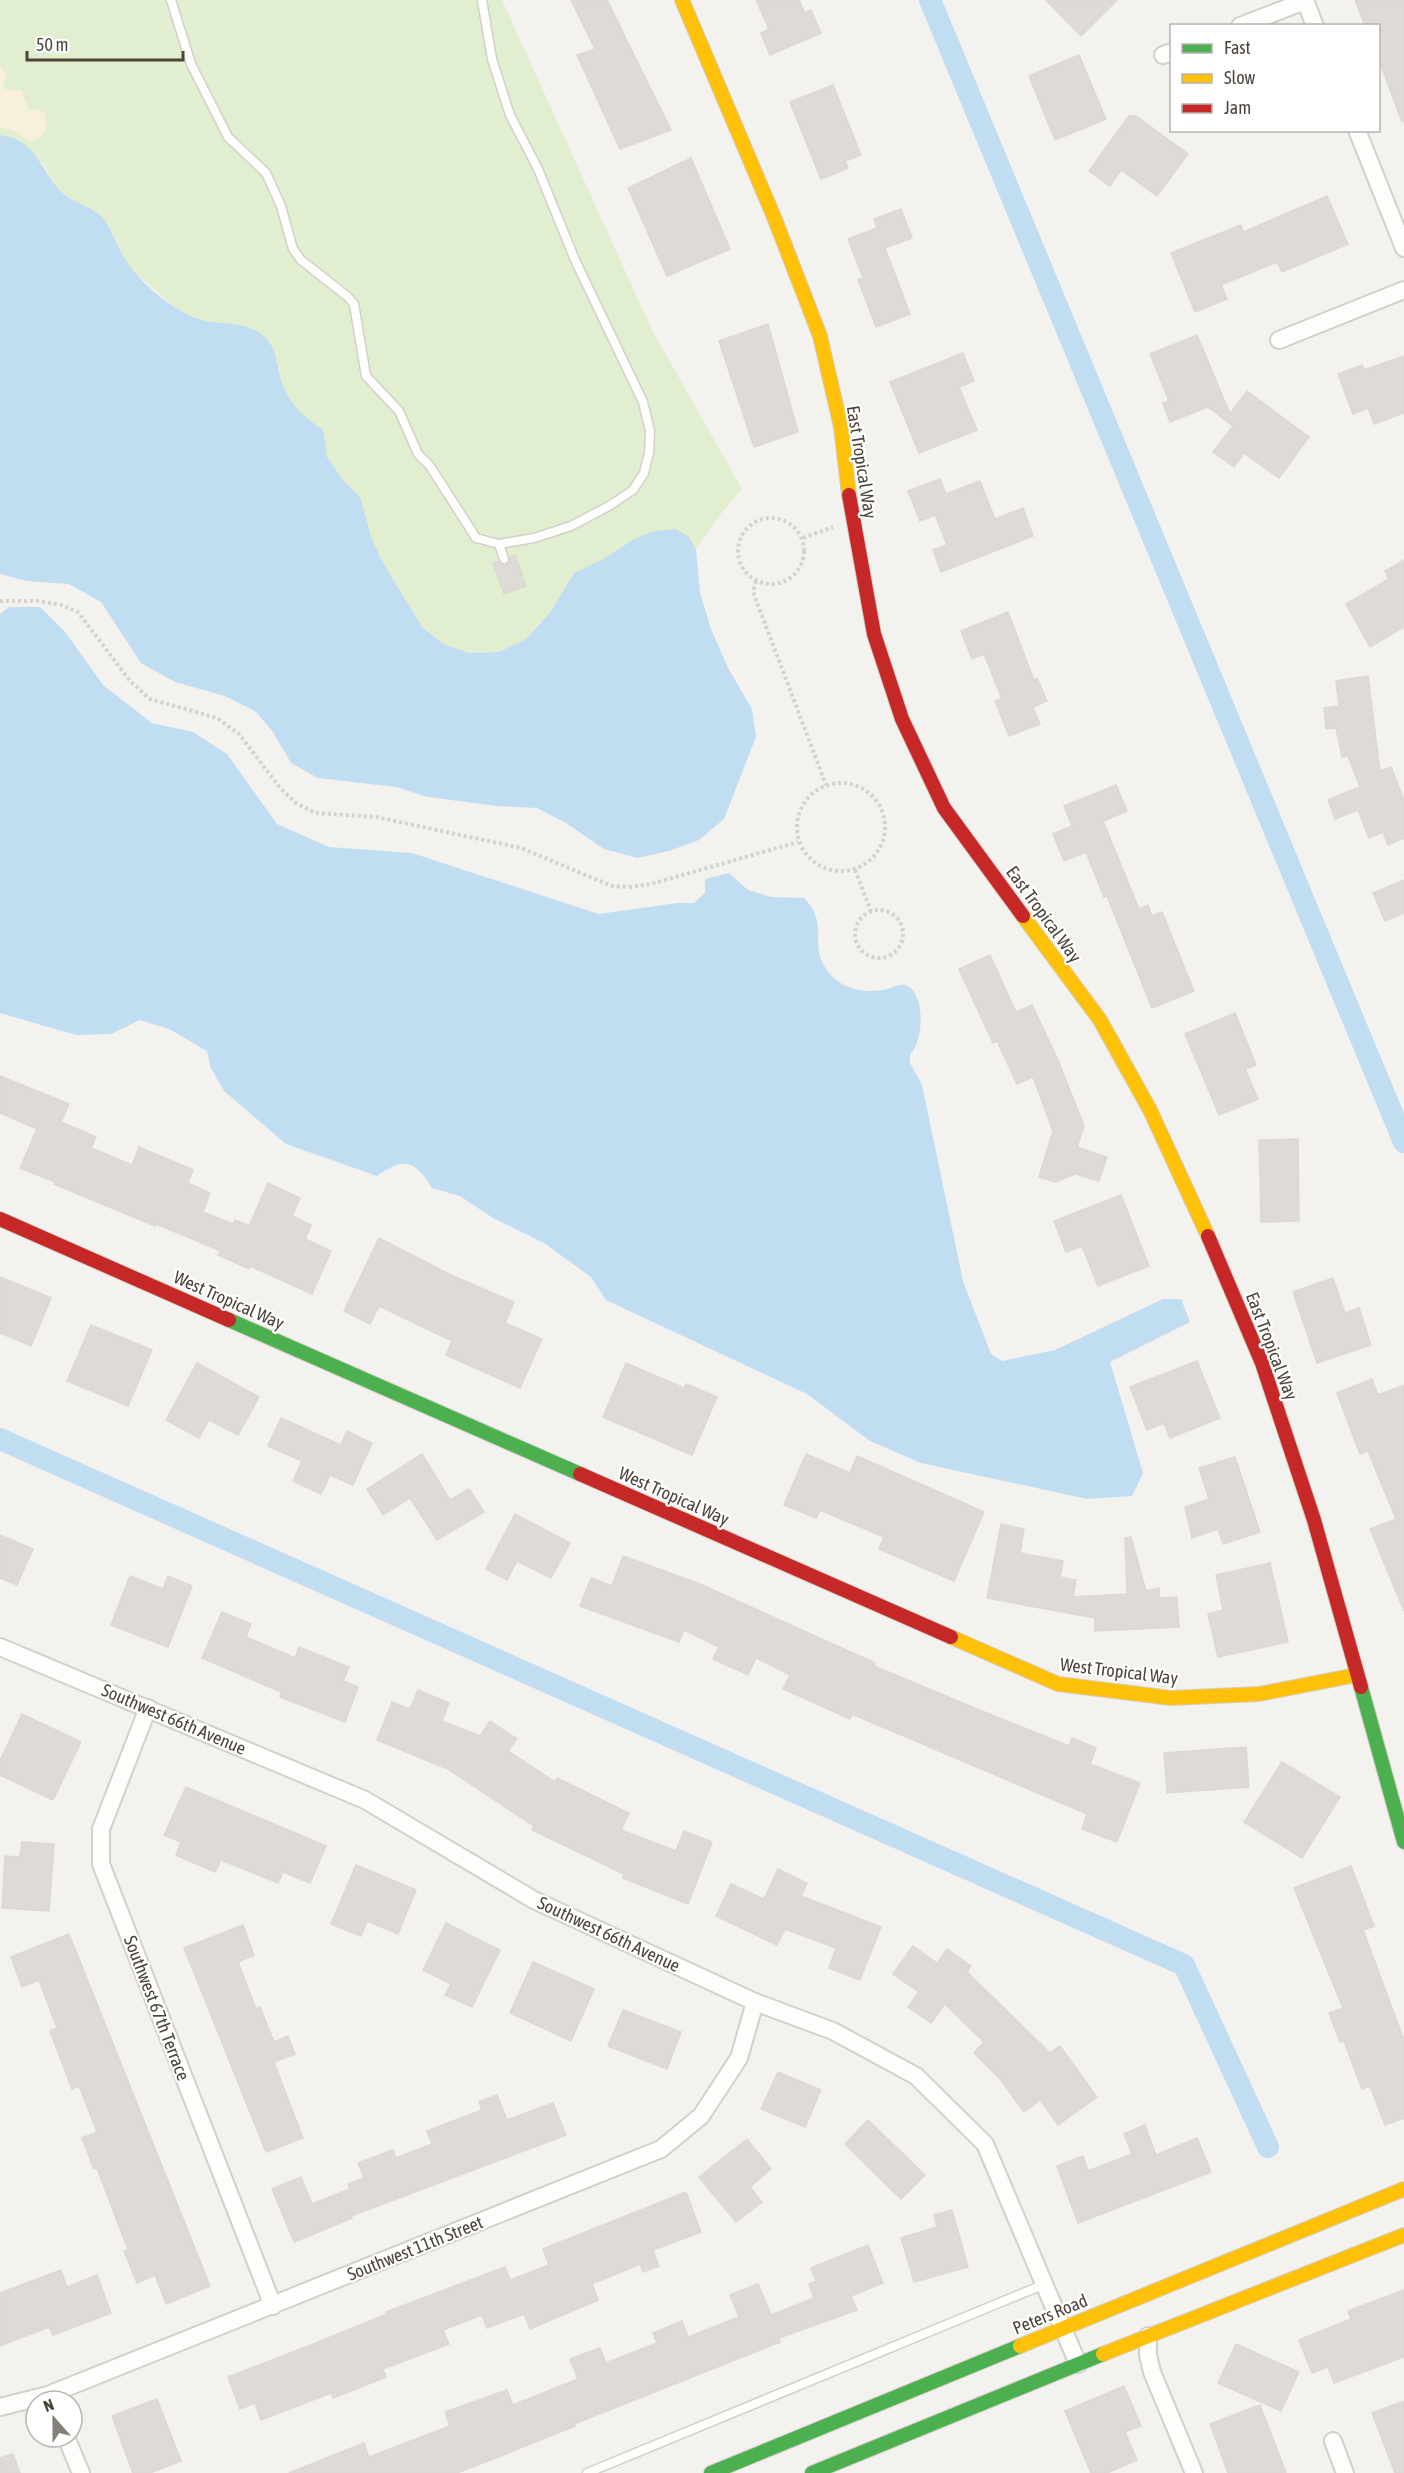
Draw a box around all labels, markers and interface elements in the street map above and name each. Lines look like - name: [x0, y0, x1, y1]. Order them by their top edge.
- scale bar: [27, 24, 183, 62]
- legend: [1170, 24, 1380, 132]
- text: 50 m: [36, 34, 68, 55]
- text: Fast: [1224, 37, 1251, 58]
- text: Slow: [1224, 67, 1255, 88]
- text: Jam: [1224, 97, 1251, 118]
- street label: East Tropical Way: [843, 404, 881, 520]
- street label: East Tropical Way: [1002, 862, 1086, 966]
- street label: West Tropical Way: [171, 1266, 287, 1334]
- street label: East Tropical Way: [1242, 1289, 1302, 1403]
- street label: West Tropical Way: [616, 1462, 732, 1530]
- street label: West Tropical Way: [1059, 1653, 1179, 1689]
- street label: Southwest 66th Avenue: [99, 1679, 249, 1759]
- street label: Southwest 66th Avenue: [535, 1892, 683, 1976]
- street label: Southwest 67th Terrace: [120, 1933, 194, 2083]
- street label: Southwest 11th Street: [344, 2211, 486, 2285]
- street label: Peters Road: [1010, 2290, 1090, 2338]
- north arrow: [24, 2389, 84, 2449]
- text: N: [41, 2395, 56, 2415]

